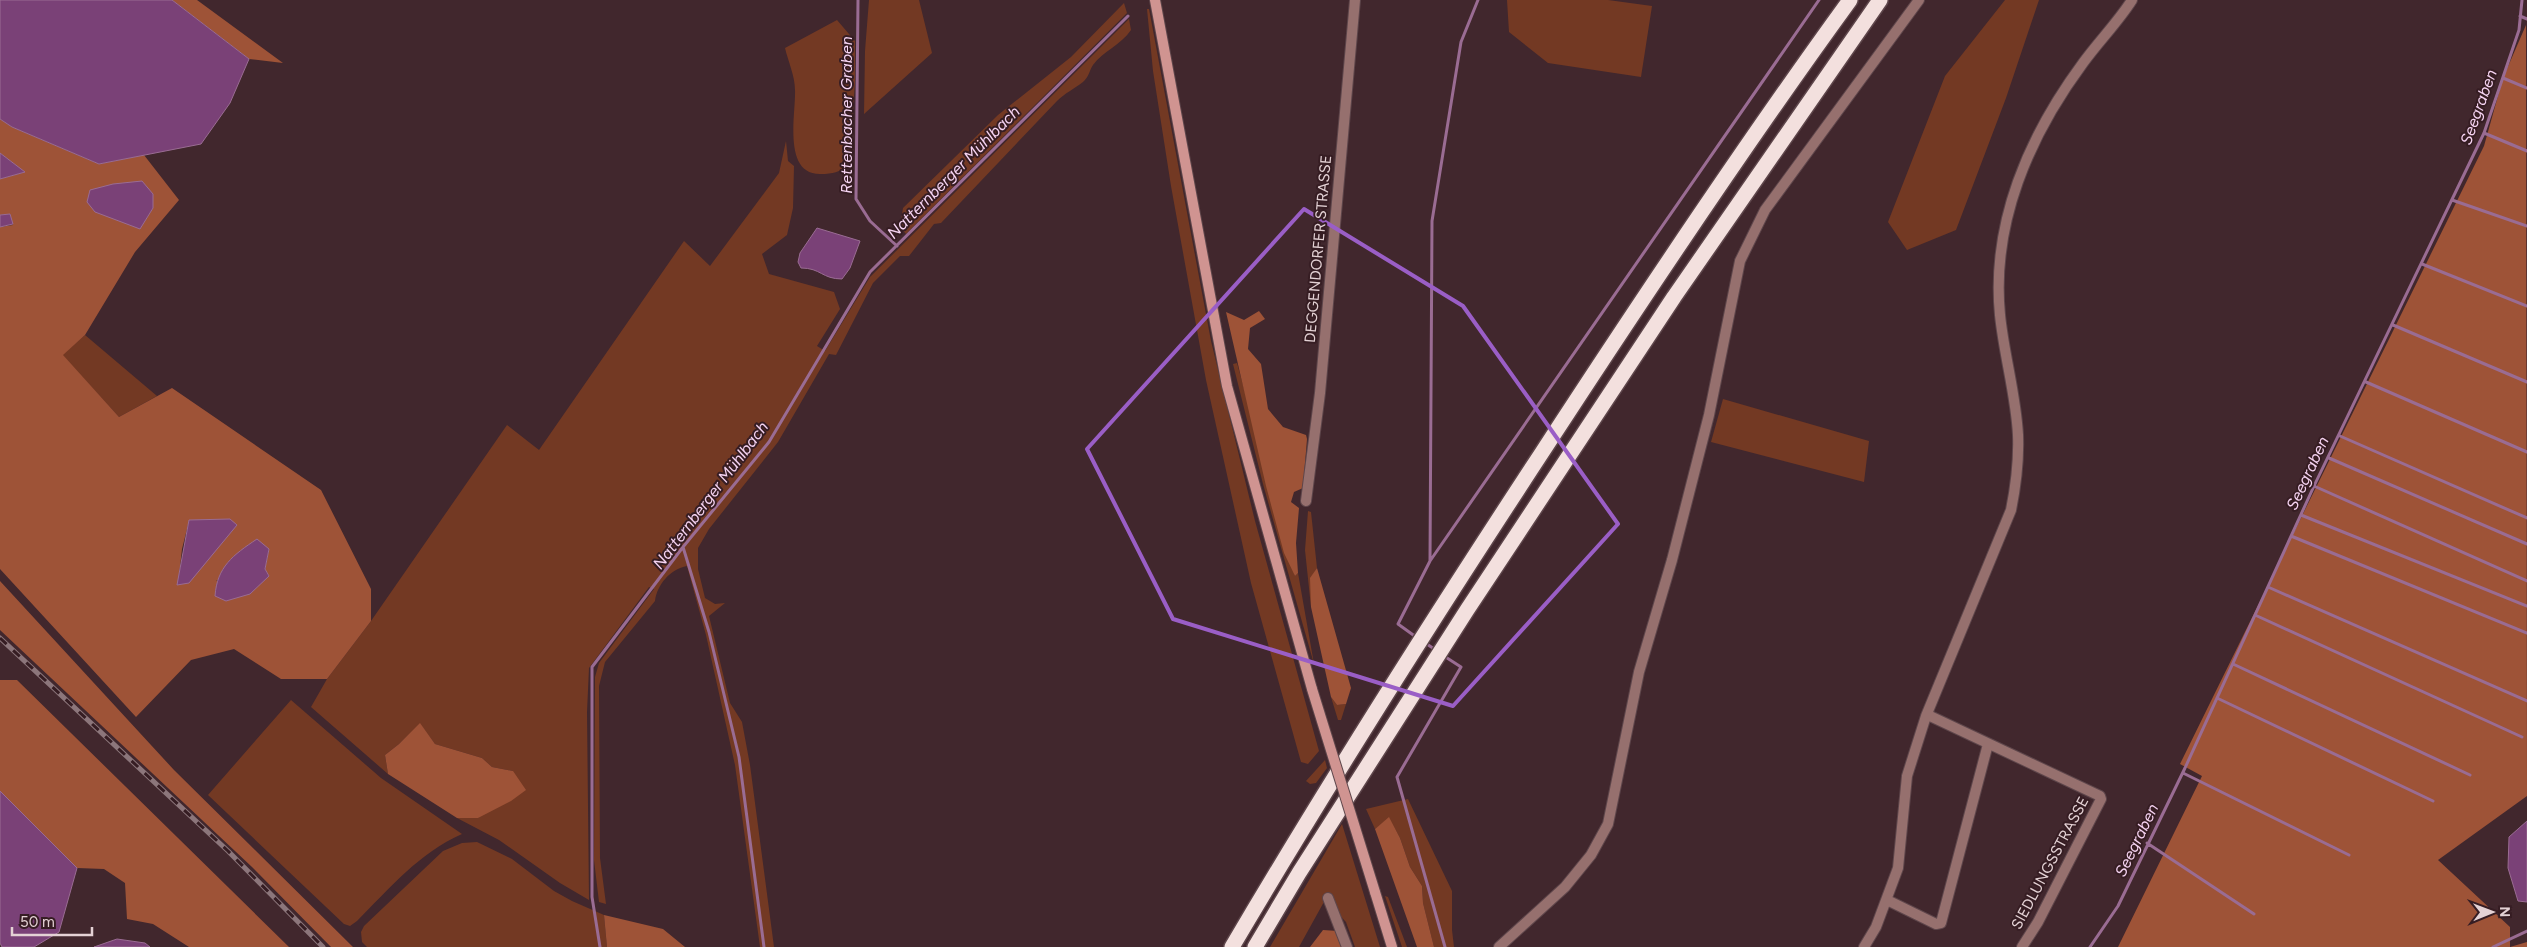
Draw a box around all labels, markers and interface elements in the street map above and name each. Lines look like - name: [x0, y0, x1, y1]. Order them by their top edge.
- water label: Rettenbacher Graben: [837, 36, 856, 194]
- water label: Seegraben: [2456, 67, 2501, 147]
- water label: Natternberger Mühlbach: [883, 102, 1024, 243]
- street label: DEGGENDORFER STRASSE: [1301, 154, 1335, 344]
- water label: Natternberger Mühlbach: [649, 418, 772, 573]
- water label: Seegraben: [2282, 434, 2333, 513]
- street label: SIEDLUNGSSTRASSE: [2007, 794, 2093, 932]
- water label: Seegraben: [2111, 801, 2162, 880]
- north arrow: [2467, 887, 2517, 937]
- scale bar: [12, 904, 92, 936]
- text: N: [2496, 906, 2513, 917]
- text: 50 m: [20, 913, 55, 931]

